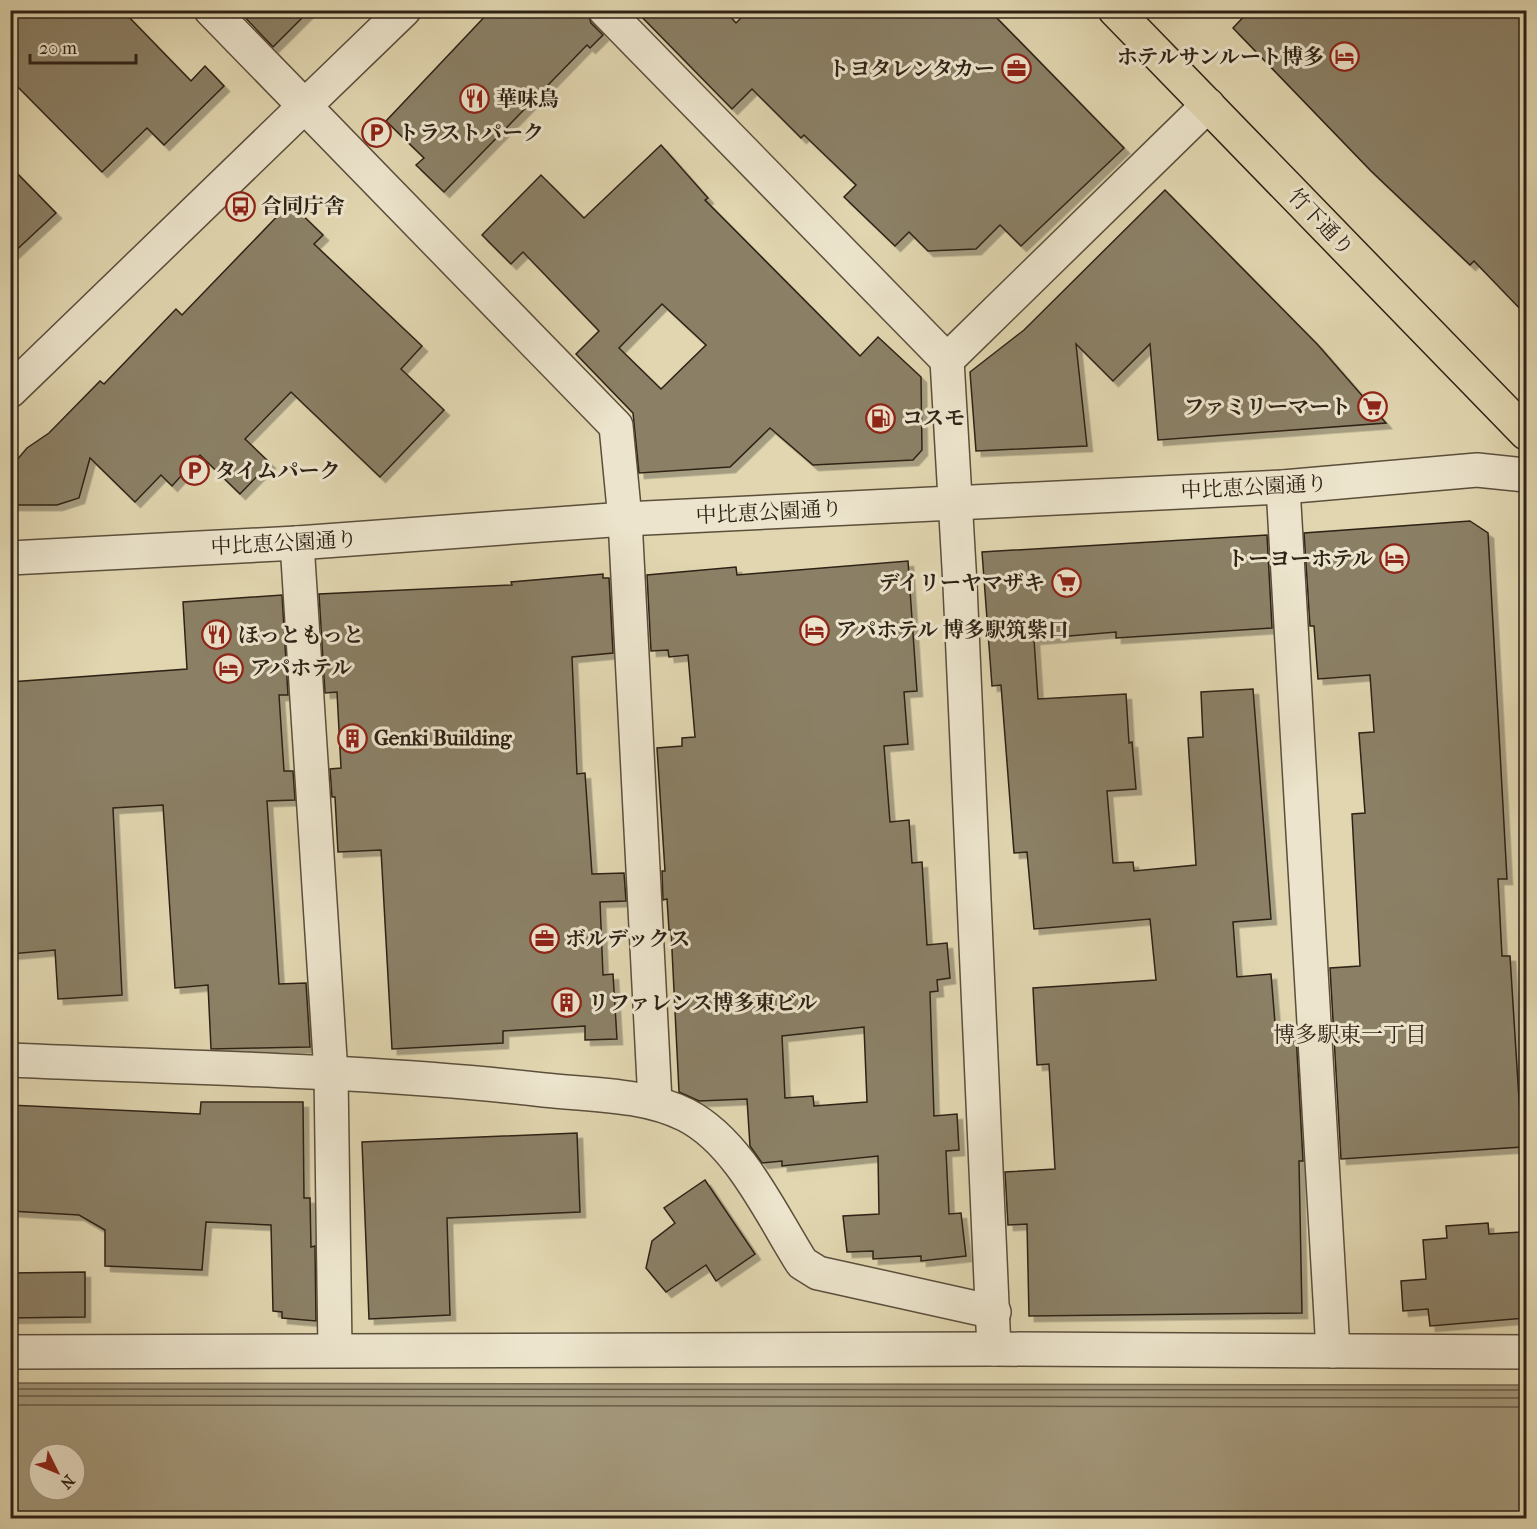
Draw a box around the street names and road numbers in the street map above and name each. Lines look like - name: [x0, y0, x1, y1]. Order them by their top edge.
- street label: 竹下通り: [1283, 183, 1359, 261]
- street label: 中比恵公園通り: [1180, 471, 1328, 503]
- street label: 中比恵公園通り: [695, 496, 843, 528]
- street label: 中比恵公園通り: [210, 527, 358, 559]

